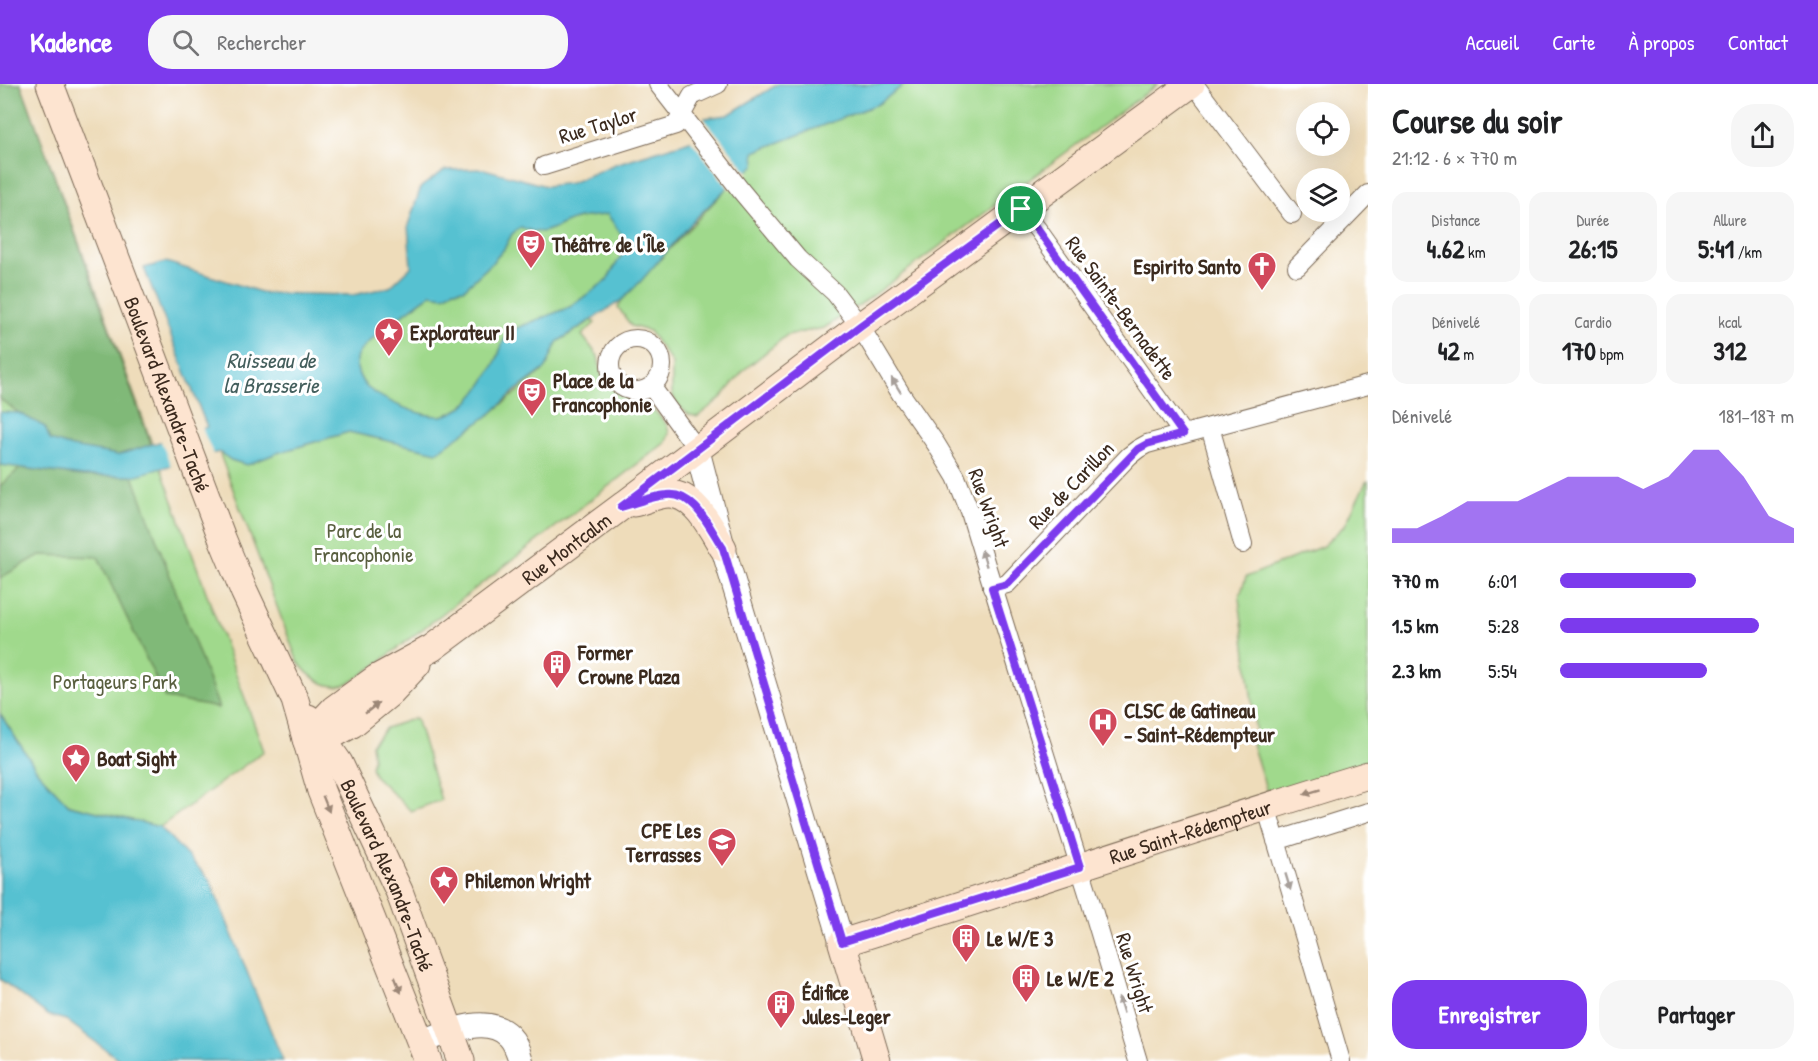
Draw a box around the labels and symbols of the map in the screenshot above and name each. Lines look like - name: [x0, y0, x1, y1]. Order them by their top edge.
- street label: Rue Taylor: [555, 99, 641, 151]
- pin: [995, 183, 1046, 234]
- theatre icon: Théâtre de l'Île: [515, 228, 547, 270]
- place label: Théâtre de l'Île: [551, 230, 666, 259]
- street label: Rue Sainte-Bernadette: [1059, 230, 1183, 386]
- church icon: Espirito Santo: [1246, 250, 1278, 292]
- place label: Espirito Santo: [1134, 252, 1242, 282]
- street label: Boulevard Alexandre-Taché: [117, 292, 218, 496]
- place icon: Explorateur II: [373, 316, 405, 358]
- place label: Explorateur II: [410, 318, 515, 348]
- water label: Ruisseau de la Brasserie: [223, 345, 320, 400]
- place label: Place de la Francophonie: [552, 366, 653, 420]
- theatre icon: Place de la Francophonie: [516, 376, 548, 418]
- one-way arrow: [891, 377, 902, 393]
- street label: Rue de Carillon: [1022, 435, 1120, 535]
- street label: Rue Wright: [961, 464, 1017, 552]
- street label: Rue Montcalm: [515, 505, 617, 591]
- park label: Parc de la Francophonie: [313, 516, 414, 569]
- one-way arrow: [979, 549, 988, 567]
- place label: Former Crowne Plaza: [577, 638, 680, 691]
- building icon: Former Crowne Plaza: [541, 648, 573, 690]
- park label: Portageurs Park: [53, 667, 177, 696]
- place label: CLSC de Gatineau - Saint-Rédempteur: [1124, 696, 1276, 750]
- one-way arrow: [364, 702, 379, 715]
- hospital icon: CLSC de Gatineau - Saint-Rédempteur: [1087, 706, 1119, 748]
- place icon: Boat Sight: [60, 742, 92, 784]
- place label: Boat Sight: [97, 744, 177, 774]
- street label: Boulevard Alexandre-Taché: [334, 774, 442, 975]
- one-way arrow: [1303, 788, 1321, 797]
- street label: Rue Saint-Rédempteur: [1106, 792, 1275, 871]
- one-way arrow: [322, 795, 331, 813]
- place label: CPE Les Terrasses: [625, 816, 701, 869]
- school or university icon: CPE Les Terrasses: [706, 826, 738, 868]
- place icon: Philemon Wright: [428, 864, 460, 906]
- place label: Philemon Wright: [465, 866, 592, 896]
- one-way arrow: [1284, 873, 1293, 891]
- building icon: Le W/E 3: [950, 922, 982, 964]
- place label: Le W/E 3: [987, 924, 1054, 953]
- street label: Rue Wright: [1109, 929, 1161, 1017]
- building icon: Le W/E 2: [1010, 962, 1042, 1004]
- place label: Le W/E 2: [1047, 964, 1114, 993]
- one-way arrow: [393, 977, 403, 995]
- place label: Édifice Jules-Leger: [802, 978, 892, 1032]
- building icon: Édifice Jules-Leger: [765, 988, 797, 1030]
- one-way arrow: [1116, 996, 1125, 1014]

